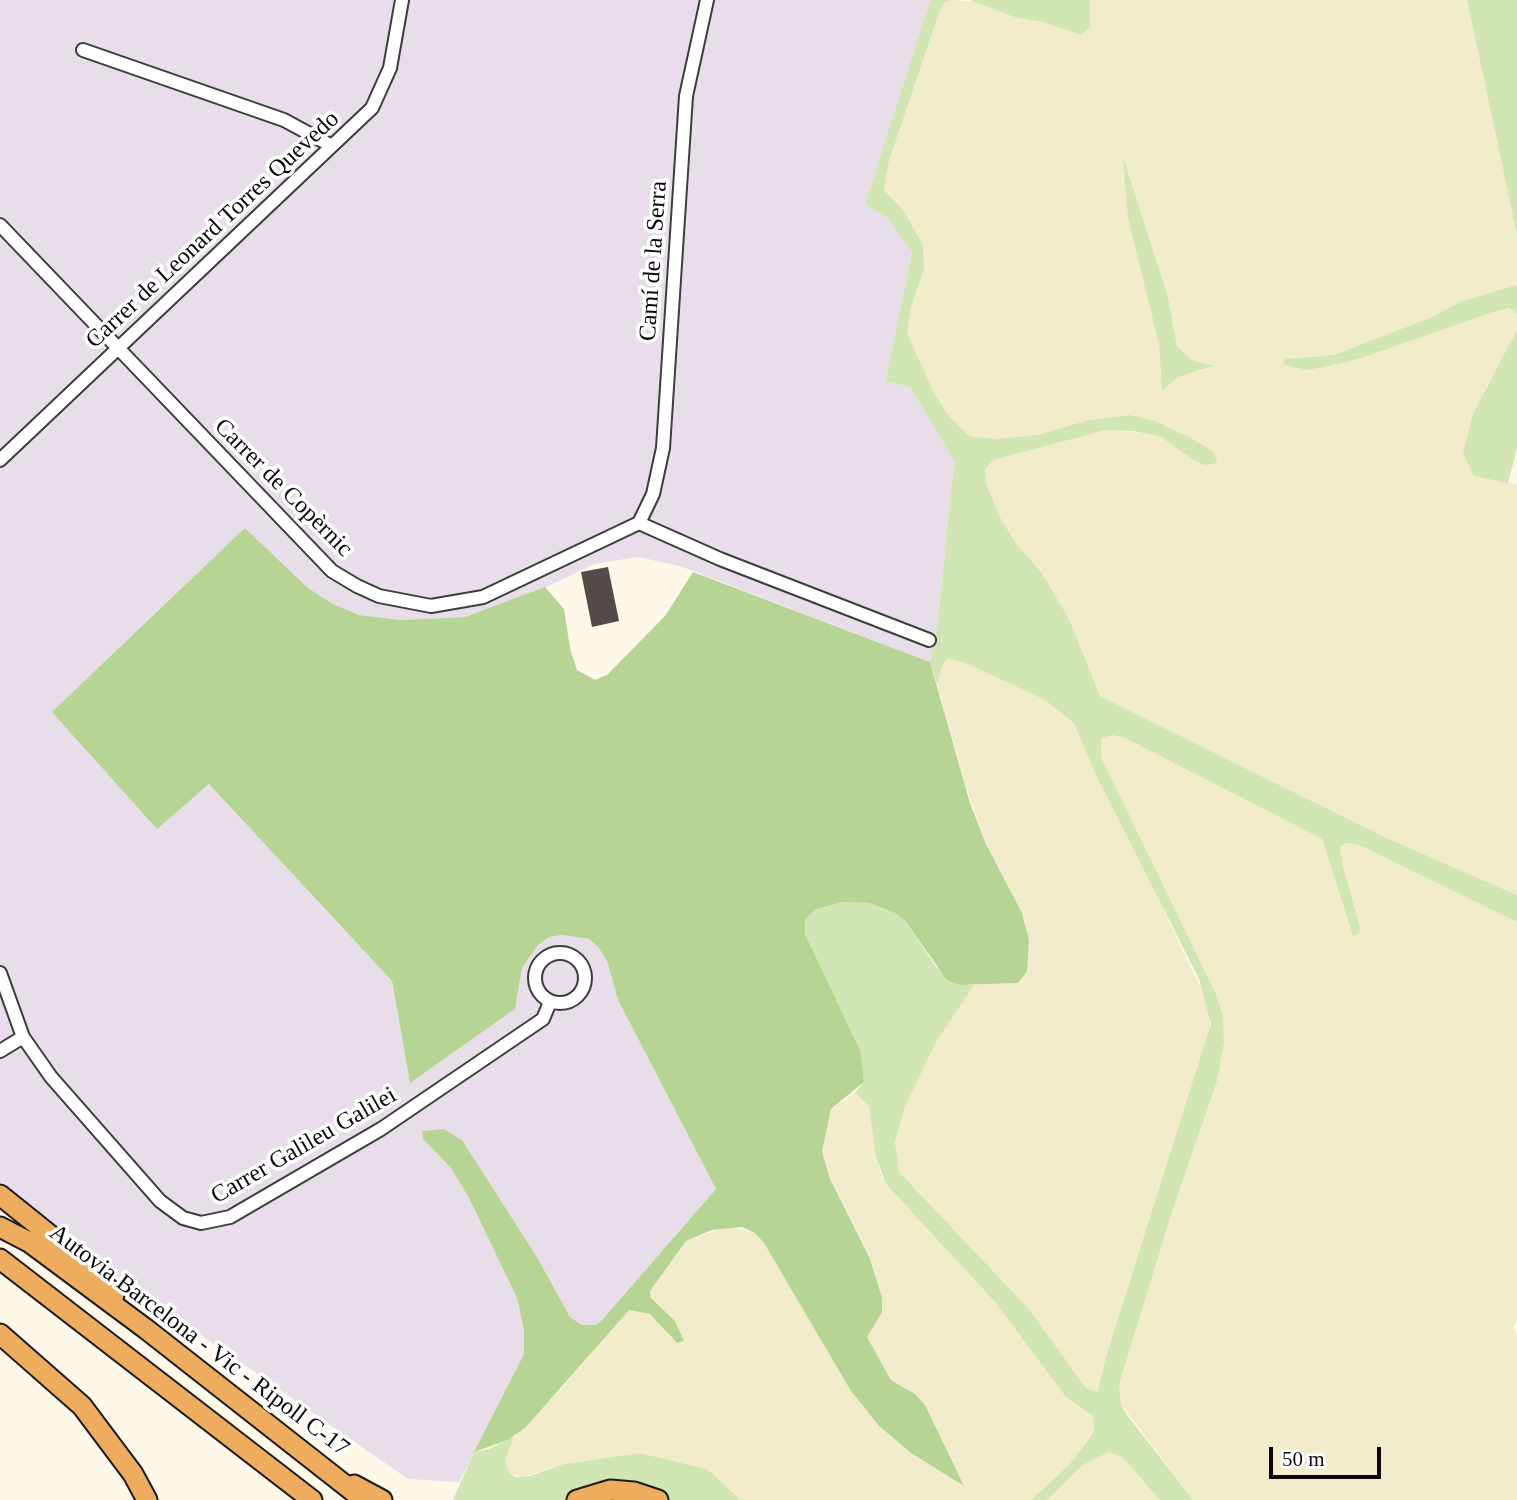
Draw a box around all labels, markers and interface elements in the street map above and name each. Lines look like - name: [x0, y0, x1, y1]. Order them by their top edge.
- street label: Carrer de Leonard Torres Quevedo: [80, 105, 346, 355]
- street label: Camí de la Serra: [634, 180, 674, 342]
- street label: Carrer de Copèrnic: [208, 413, 358, 563]
- street label: Carrer Galileu Galilei: [206, 1081, 402, 1211]
- street label: Autovia Barcelona - Vic - Ripoll C-17: [43, 1219, 355, 1463]
- scale bar: [1272, 1434, 1384, 1478]
- text: 50 m: [1282, 1447, 1325, 1471]

